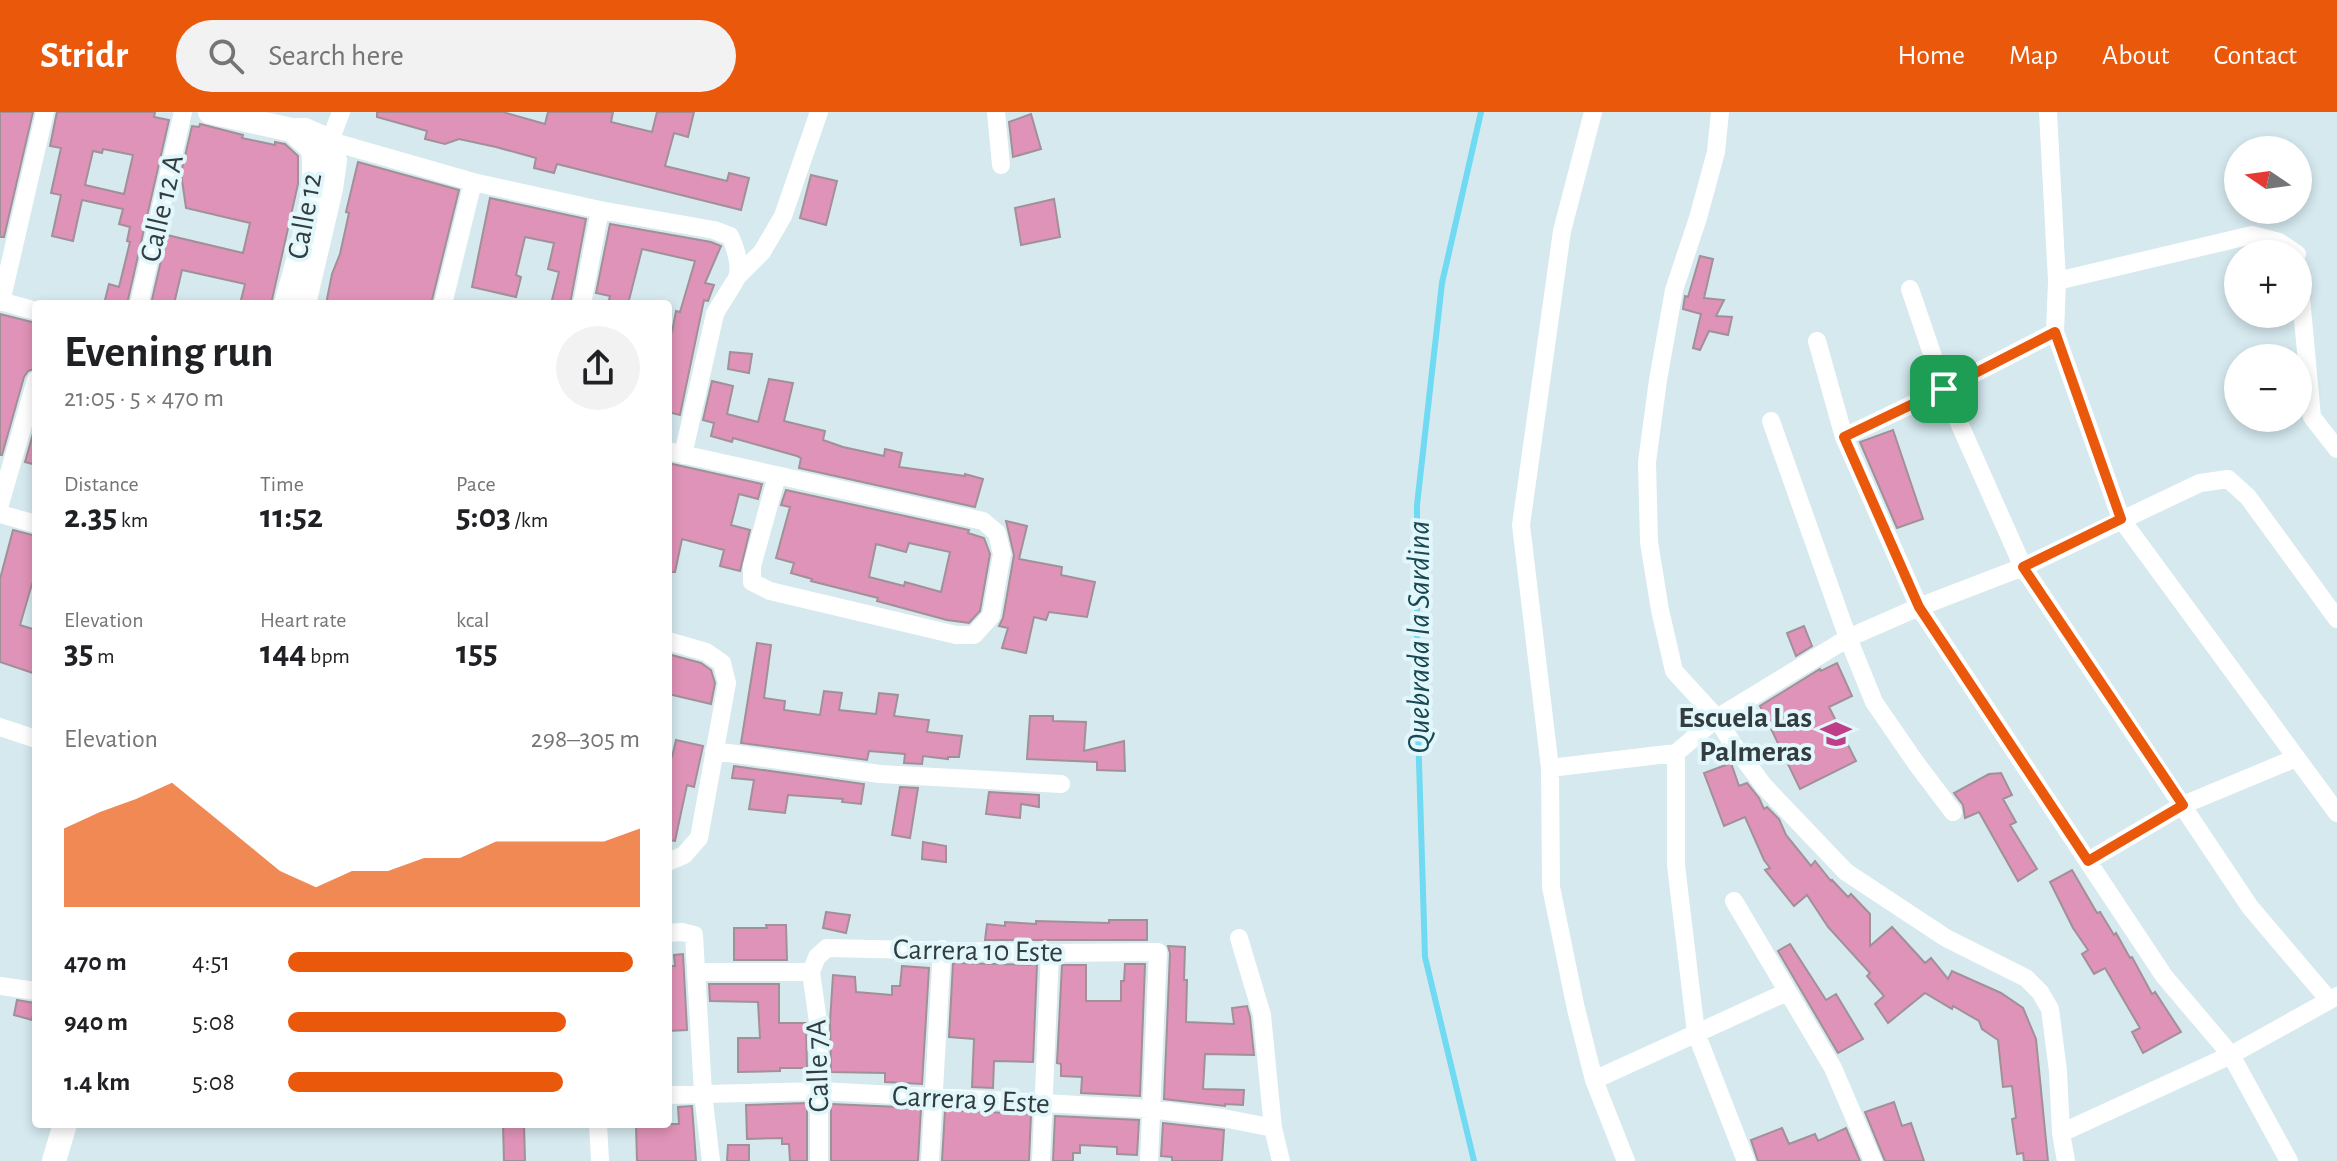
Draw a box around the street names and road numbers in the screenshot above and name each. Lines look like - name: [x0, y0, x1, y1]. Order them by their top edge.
- street label: Calle 12 A: [135, 152, 189, 265]
- street label: Calle 12: [283, 171, 327, 262]
- street label: Carrera 10 Este: [893, 935, 1063, 967]
- street label: Calle 7A: [801, 1019, 835, 1113]
- street label: Carrera 9 Este: [891, 1081, 1051, 1119]

